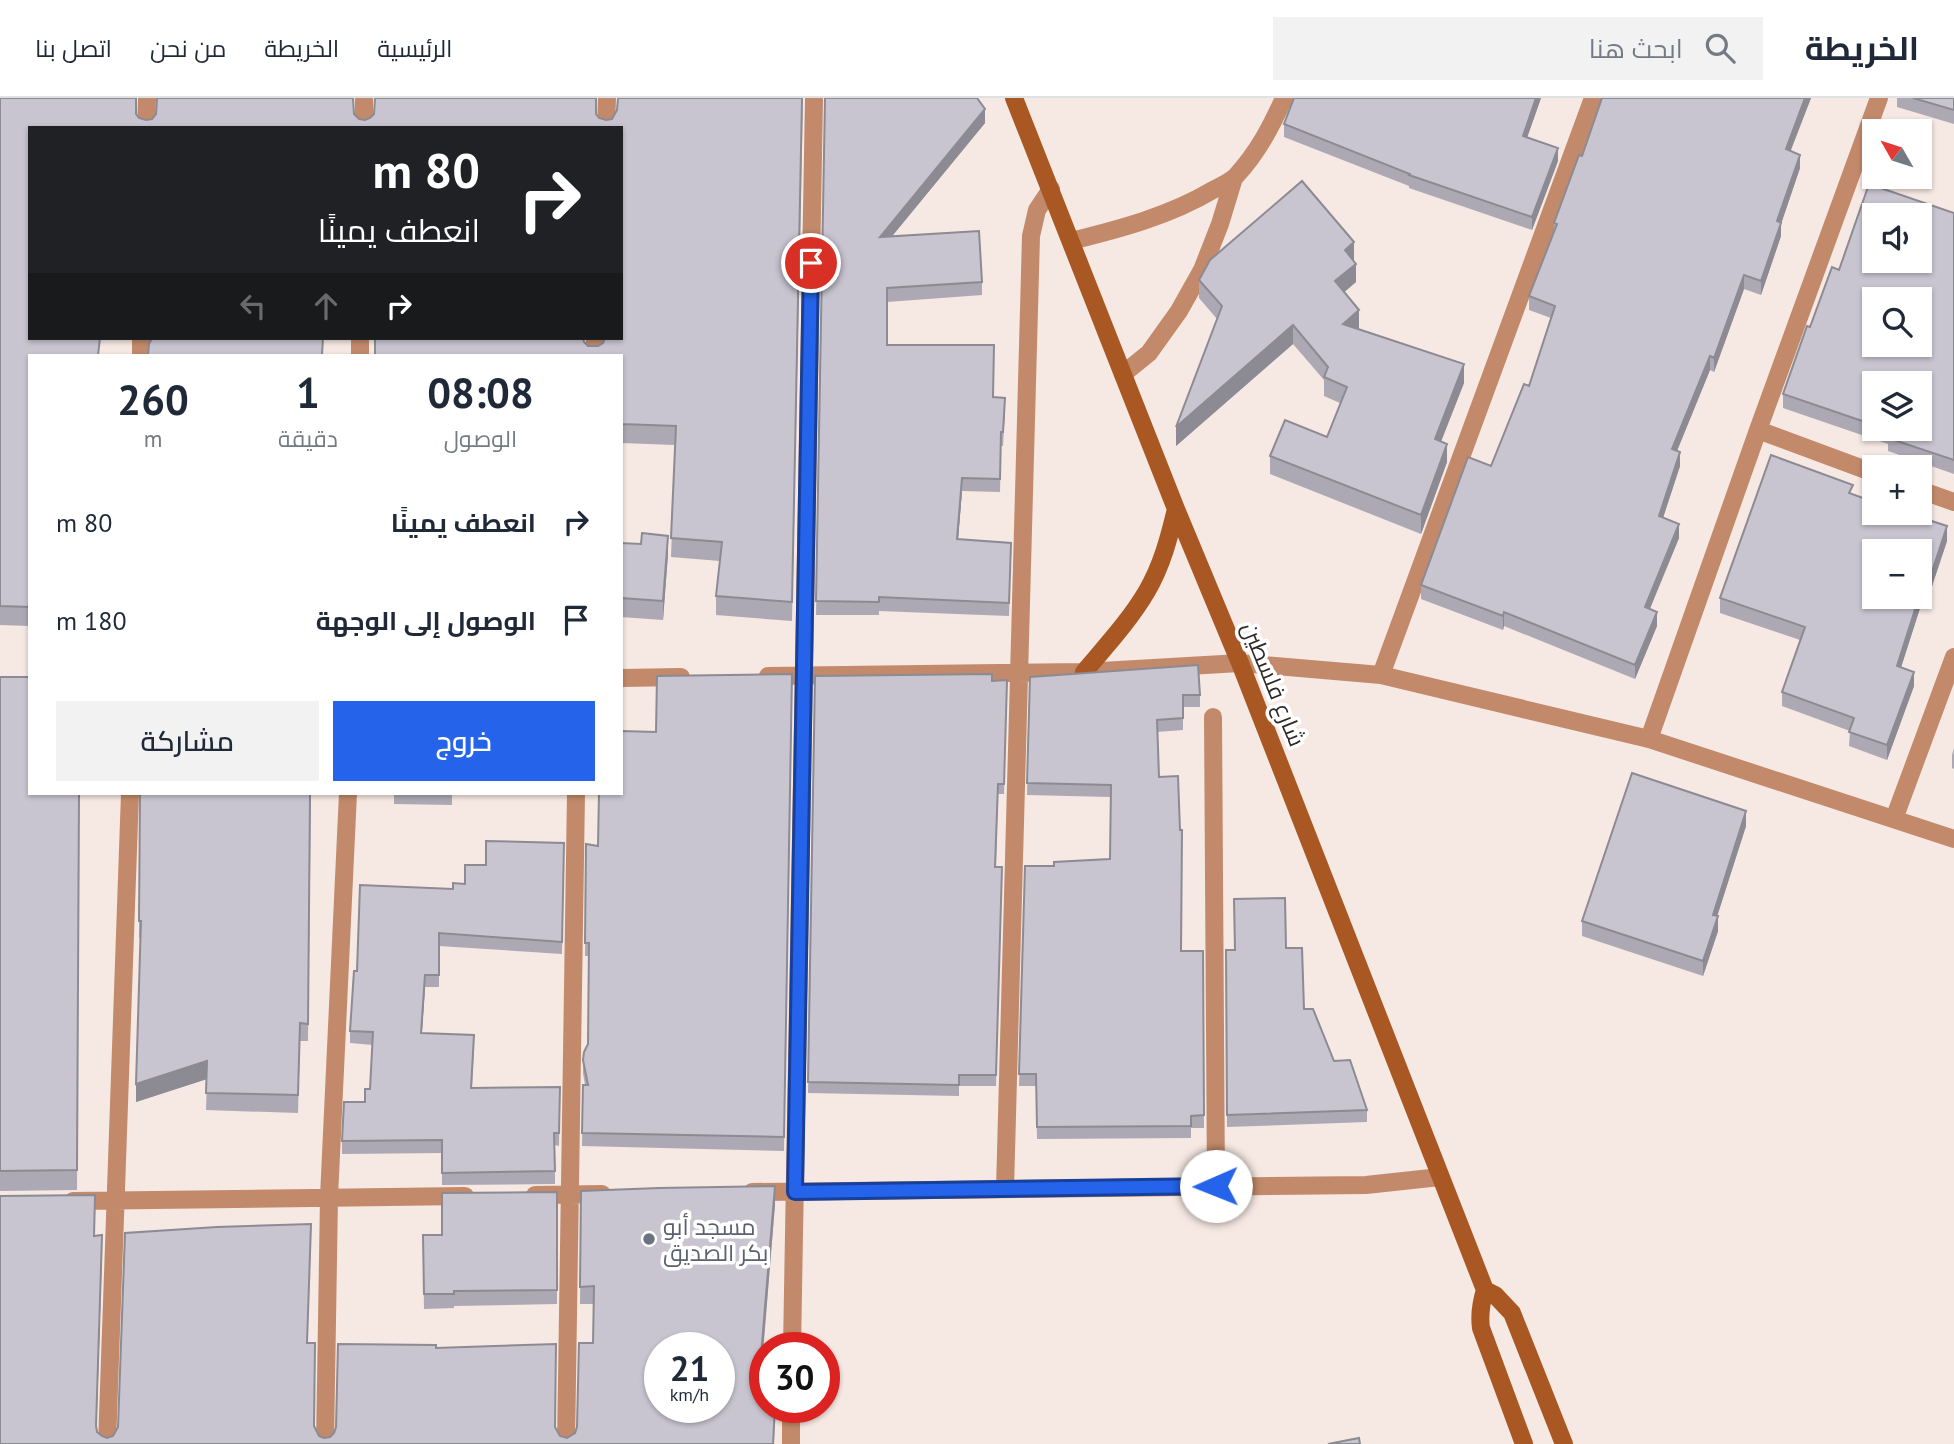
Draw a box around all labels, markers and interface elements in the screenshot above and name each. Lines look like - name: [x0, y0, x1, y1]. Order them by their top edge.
- search box: [1273, 17, 1763, 80]
- text: الخريطة: [1805, 26, 1919, 69]
- icon: search: [1701, 29, 1739, 67]
- text: ابحث هنا: [1589, 32, 1683, 65]
- text: اتصل بنا: [35, 33, 112, 64]
- text: من نحن: [150, 33, 226, 64]
- text: الخريطة: [264, 33, 339, 64]
- text: الرئيسية: [377, 33, 453, 64]
- north arrow: [1862, 119, 1932, 189]
- map controls: [1862, 119, 1932, 609]
- text: 80 m: [373, 138, 480, 202]
- icon: right: [504, 154, 595, 245]
- button: sound: [1862, 203, 1932, 273]
- text: انعطف يمينًا: [318, 209, 480, 251]
- pin: [781, 233, 841, 293]
- icon: arrive: [792, 244, 830, 282]
- icon: left: [234, 287, 272, 325]
- icon: ahead: [307, 287, 345, 325]
- icon: right: [380, 287, 418, 325]
- button: search: [1862, 287, 1932, 357]
- text: 1: [296, 365, 320, 420]
- text: 08:08: [427, 365, 534, 420]
- button: layers: [1862, 371, 1932, 441]
- text: 260: [117, 372, 189, 427]
- text: m: [144, 424, 162, 453]
- text: دقيقة: [278, 424, 338, 453]
- text: الوصول: [444, 424, 517, 453]
- button: +: [1862, 455, 1932, 525]
- icon: right: [557, 503, 595, 541]
- text: 80 m: [56, 506, 112, 539]
- text: انعطف يمينًا: [391, 506, 536, 539]
- button: −: [1862, 539, 1932, 609]
- icon: arrive: [557, 601, 595, 639]
- text: 180 m: [56, 604, 127, 637]
- text: الوصول إلى الوجهة: [316, 604, 536, 637]
- street label: شارع فلسطين: [1234, 618, 1312, 751]
- button: مشاركة: [56, 701, 319, 781]
- button: خروج: [333, 701, 595, 781]
- position arrow: [1179, 1149, 1253, 1223]
- place label: مسجد أبو بكر الصديق: [663, 1212, 768, 1267]
- marker: مسجد أبو بكر الصديق: [641, 1231, 657, 1247]
- speed limit sign: 30: [749, 1332, 840, 1423]
- text: 21: [670, 1345, 709, 1391]
- text: km/h: [670, 1383, 709, 1406]

